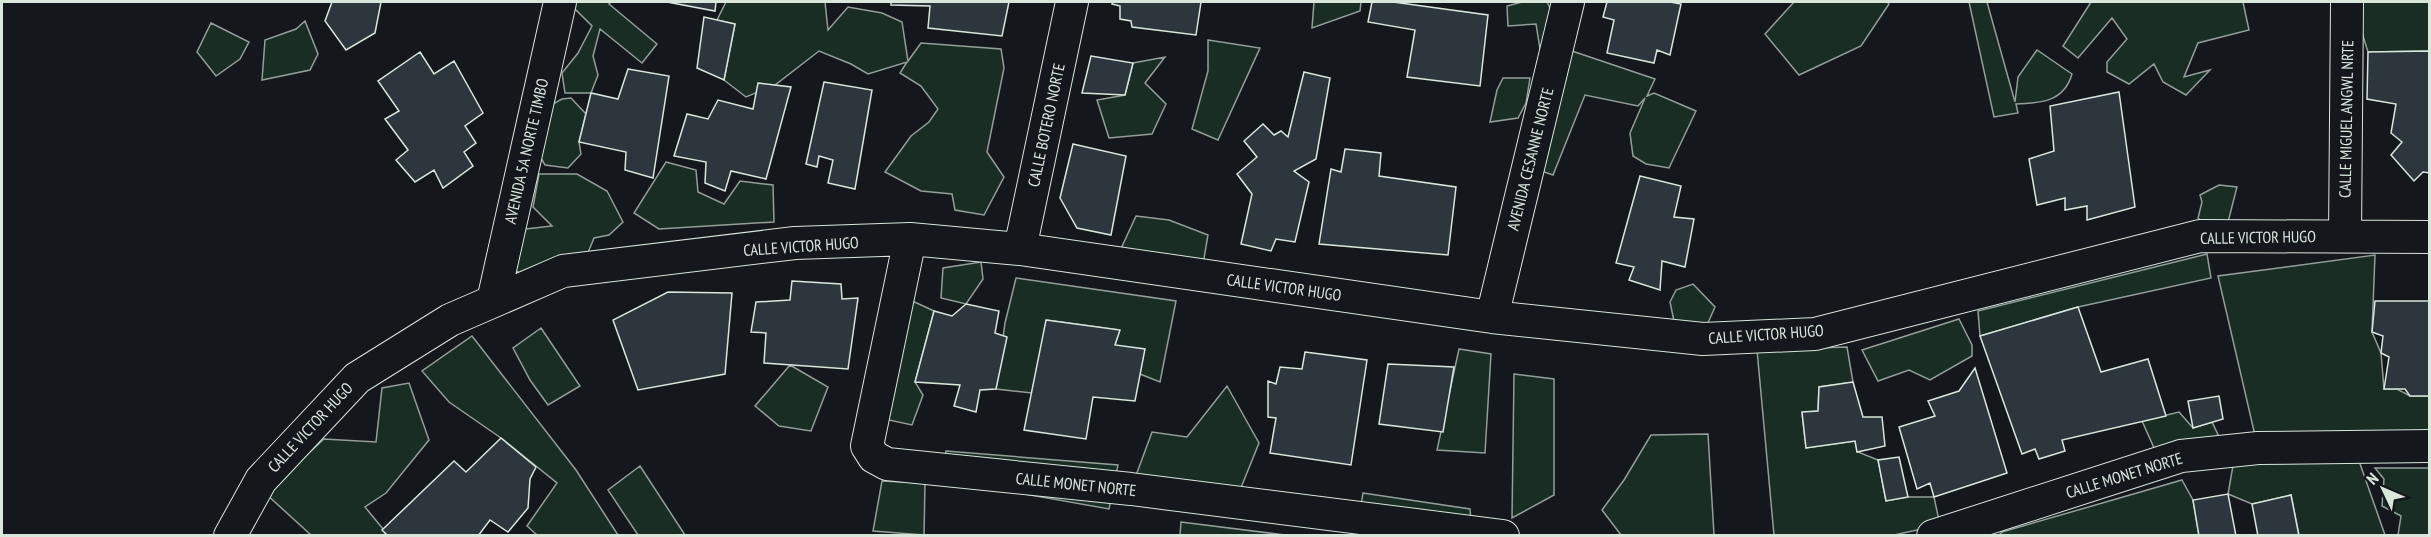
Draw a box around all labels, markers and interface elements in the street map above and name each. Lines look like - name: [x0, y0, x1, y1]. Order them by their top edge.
- street label: CALLE MIGUEL ANGWL NRTE: [2335, 40, 2357, 198]
- street label: CALLE BOTERO NORTE: [1023, 61, 1069, 188]
- street label: AVENIDA 5A NORTE TIMBO: [500, 76, 552, 226]
- street label: AVENIDA CESANNE NORTE: [1503, 85, 1557, 232]
- street label: CALLE VICTOR HUGO: [2200, 226, 2316, 248]
- street label: CALLE VICTOR HUGO: [743, 232, 860, 260]
- street label: CALLE VICTOR HUGO: [1225, 269, 1343, 305]
- street label: CALLE VICTOR HUGO: [1708, 320, 1825, 348]
- street label: CALLE VICTOR HUGO: [263, 378, 357, 476]
- street label: CALLE MONET NORTE: [2063, 448, 2185, 502]
- north arrow: [2353, 459, 2413, 519]
- street label: CALLE MONET NORTE: [1015, 468, 1137, 500]
- text: N: [2362, 469, 2382, 489]

